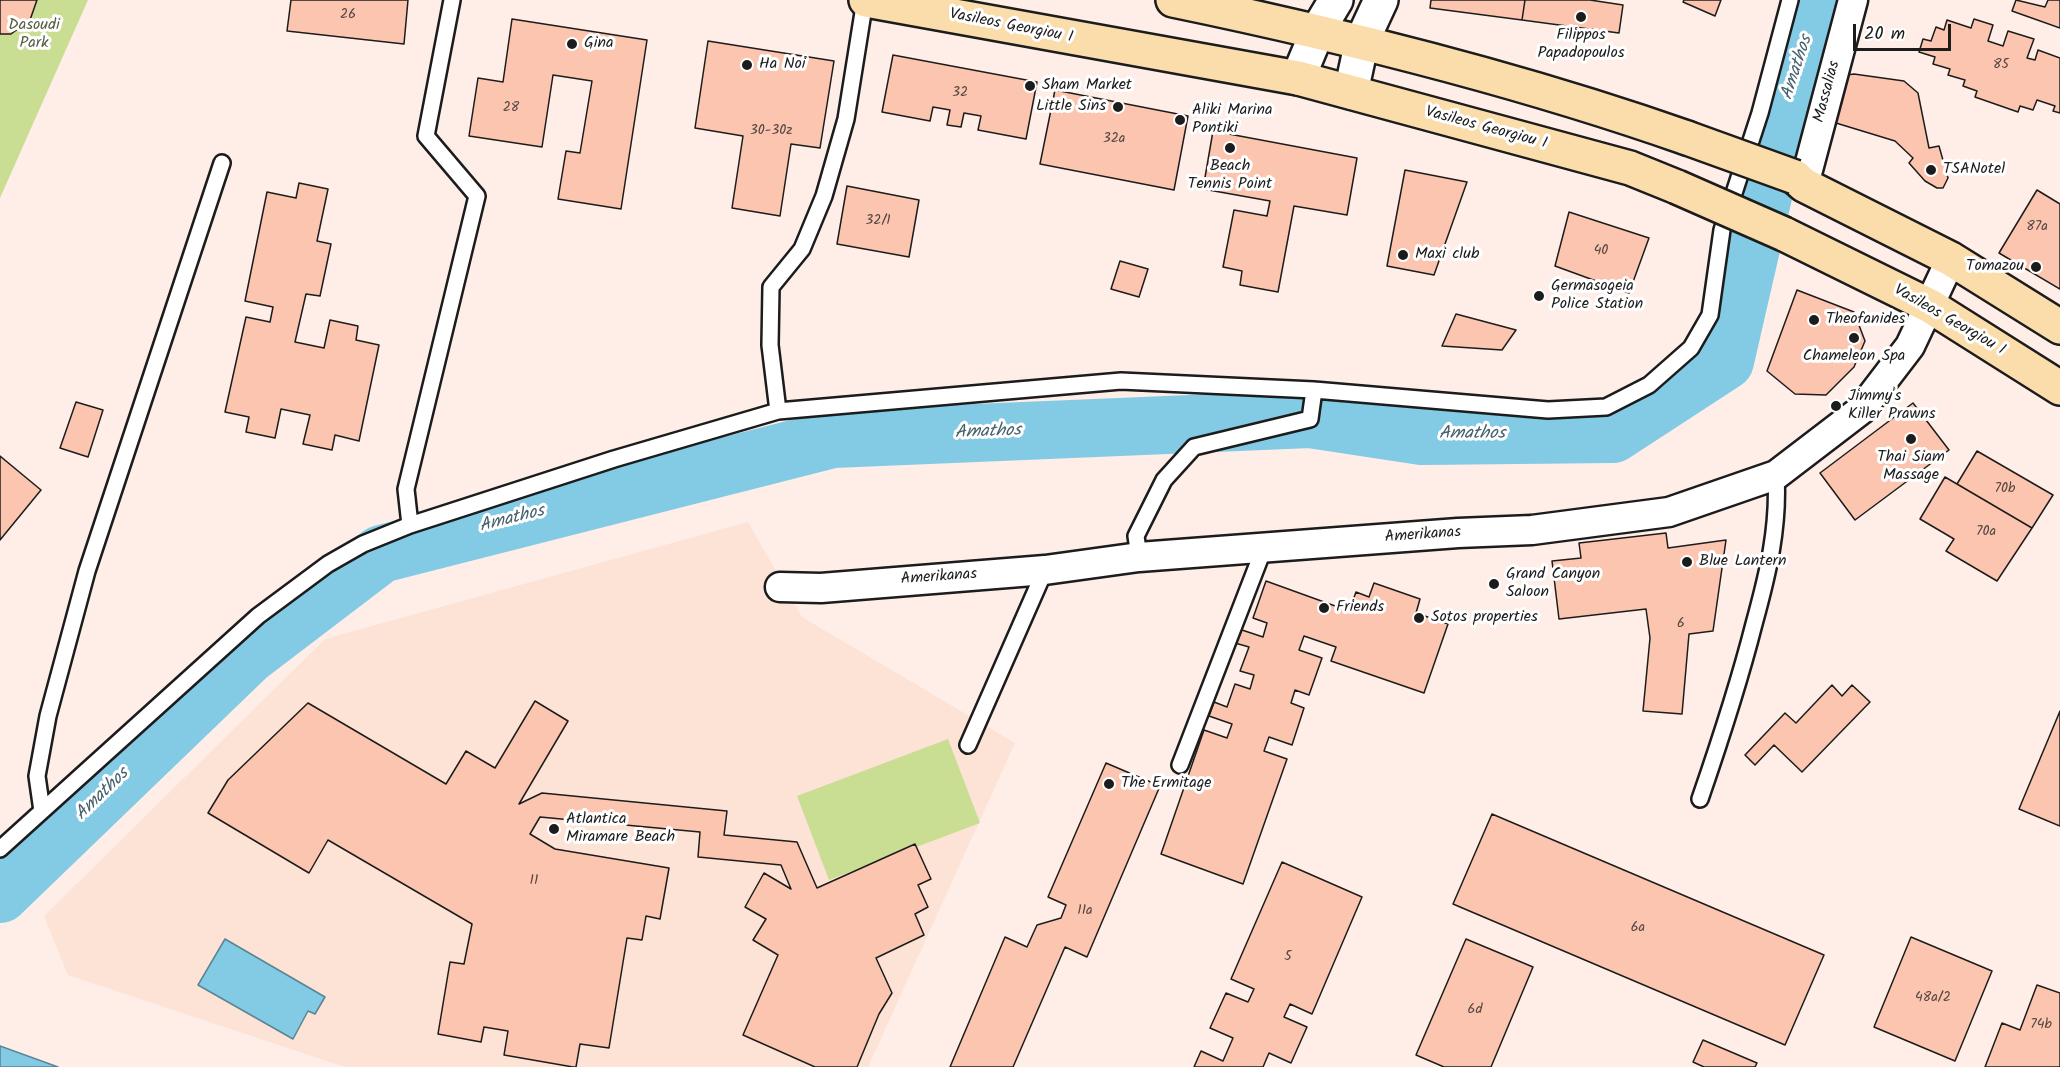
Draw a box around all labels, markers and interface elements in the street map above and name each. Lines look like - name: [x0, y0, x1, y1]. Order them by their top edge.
- street label: Vasileos Georgiou I: [948, 6, 1074, 48]
- house number: 26: [340, 8, 356, 24]
- marker: Filippos Papadopoulos: [1574, 10, 1588, 24]
- scale bar: [1856, 12, 1954, 50]
- park label: Dasoudi Park: [8, 16, 60, 54]
- text: 20 m: [1864, 20, 1905, 49]
- place label: Filippos Papadopoulos: [1537, 26, 1625, 64]
- water label: Amathos: [1778, 33, 1818, 103]
- place label: Gina: [584, 34, 614, 54]
- marker: Gina: [565, 37, 579, 51]
- place label: Ha Noi: [759, 55, 806, 75]
- marker: Ha Noi: [740, 58, 754, 72]
- house number: 85: [1993, 58, 2009, 74]
- street label: Massalias: [1811, 59, 1845, 125]
- place label: Sham Market: [1042, 76, 1132, 96]
- marker: Sham Market: [1023, 79, 1037, 93]
- house number: 32: [952, 86, 968, 102]
- place label: Little Sins: [1036, 97, 1106, 117]
- marker: Little Sins: [1111, 100, 1125, 114]
- house number: 28: [503, 101, 519, 117]
- place label: Aliki Marina Pontiki: [1192, 101, 1272, 139]
- street label: Vasileos Georgiou I: [1423, 103, 1549, 155]
- marker: Aliki Marina Pontiki: [1173, 113, 1187, 127]
- house number: 30-30z: [750, 124, 792, 140]
- house number: 32a: [1103, 132, 1125, 148]
- marker: Beach Tennis Point: [1223, 141, 1237, 155]
- place label: Beach Tennis Point: [1188, 157, 1272, 195]
- place label: TSANotel: [1943, 160, 2005, 180]
- marker: TSANotel: [1924, 163, 1938, 177]
- house number: 32/1: [865, 214, 891, 230]
- house number: 87a: [2026, 220, 2048, 236]
- house number: 40: [1594, 244, 1608, 260]
- place label: Maxi club: [1415, 245, 1479, 265]
- marker: Maxi club: [1396, 248, 1410, 262]
- place label: Tomazou: [1966, 257, 2024, 277]
- marker: Tomazou: [2029, 260, 2043, 274]
- place label: Germasogeia Police Station: [1551, 277, 1643, 315]
- street label: Vasileos Georgiou I: [1890, 281, 2008, 361]
- marker: Germasogeia Police Station: [1532, 289, 1546, 303]
- place label: Theofanides: [1826, 310, 1905, 330]
- marker: Theofanides: [1807, 313, 1821, 327]
- marker: Chameleon Spa: [1847, 331, 1861, 345]
- place label: Chameleon Spa: [1803, 347, 1905, 367]
- place label: Jimmy's Killer Prawns: [1848, 387, 1936, 425]
- marker: Jimmy's Killer Prawns: [1829, 399, 1843, 413]
- water label: Amathos: [955, 421, 1021, 445]
- water label: Amathos: [1439, 424, 1505, 446]
- marker: Thai Siam Massage: [1904, 432, 1918, 446]
- place label: Thai Siam Massage: [1877, 448, 1945, 486]
- house number: 70b: [1995, 482, 2015, 498]
- water label: Amathos: [477, 502, 547, 538]
- street label: Amerikanas: [1384, 524, 1462, 548]
- house number: 70a: [1976, 525, 1996, 541]
- place label: Blue Lantern: [1699, 552, 1786, 572]
- marker: Blue Lantern: [1680, 555, 1694, 569]
- place label: Grand Canyon Saloon: [1506, 565, 1600, 603]
- street label: Amerikanas: [900, 566, 978, 590]
- marker: Grand Canyon Saloon: [1487, 577, 1501, 591]
- place label: Friends: [1336, 598, 1384, 618]
- marker: Friends: [1317, 601, 1331, 615]
- place label: Sotos properties: [1431, 608, 1538, 628]
- marker: Sotos properties: [1412, 611, 1426, 625]
- house number: 6: [1677, 617, 1685, 633]
- water label: Amathos: [72, 764, 134, 826]
- place label: The Ermitage: [1121, 774, 1211, 794]
- marker: The Ermitage: [1102, 777, 1116, 791]
- place label: Atlantica Miramare Beach: [566, 810, 675, 848]
- marker: Atlantica Miramare Beach: [547, 822, 561, 836]
- house number: 11: [530, 874, 538, 890]
- house number: 11a: [1077, 904, 1093, 920]
- house number: 6a: [1631, 921, 1645, 937]
- house number: 5: [1284, 950, 1292, 966]
- house number: 48a/2: [1915, 991, 1951, 1007]
- house number: 6d: [1468, 1003, 1482, 1019]
- house number: 74b: [2030, 1018, 2052, 1034]

